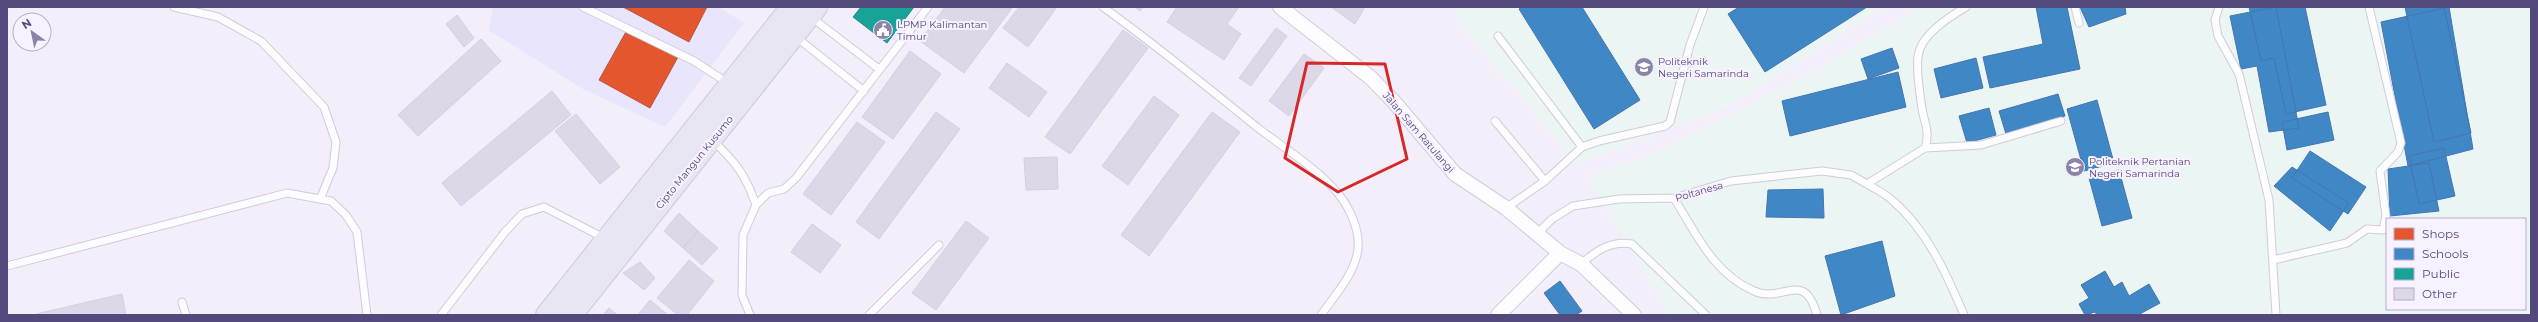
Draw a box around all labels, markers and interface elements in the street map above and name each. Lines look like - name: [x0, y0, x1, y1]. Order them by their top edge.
- north arrow: [12, 12, 52, 52]
- text: N: [19, 15, 34, 32]
- place label: LPMP Kalimantan Timur: [897, 18, 987, 43]
- public building icon: LPMP Kalimantan Timur: [872, 19, 894, 41]
- place label: Politeknik Negeri Samarinda: [1658, 55, 1749, 80]
- school or university icon: Politeknik Negeri Samarinda: [1633, 56, 1655, 78]
- street label: Jalan Sam Ratulangi: [1379, 88, 1457, 175]
- street label: Cipto Mangun Kusumo: [653, 113, 736, 212]
- place label: Politeknik Pertanian Negeri Samarinda: [2089, 155, 2191, 180]
- school or university icon: Politeknik Pertanian Negeri Samarinda: [2064, 156, 2086, 178]
- street label: Poltanesa: [1674, 178, 1725, 205]
- legend: [2386, 218, 2526, 310]
- text: Shops: [2422, 226, 2459, 241]
- text: Schools: [2422, 246, 2468, 261]
- text: Public: [2422, 266, 2460, 281]
- text: Other: [2422, 286, 2457, 301]

